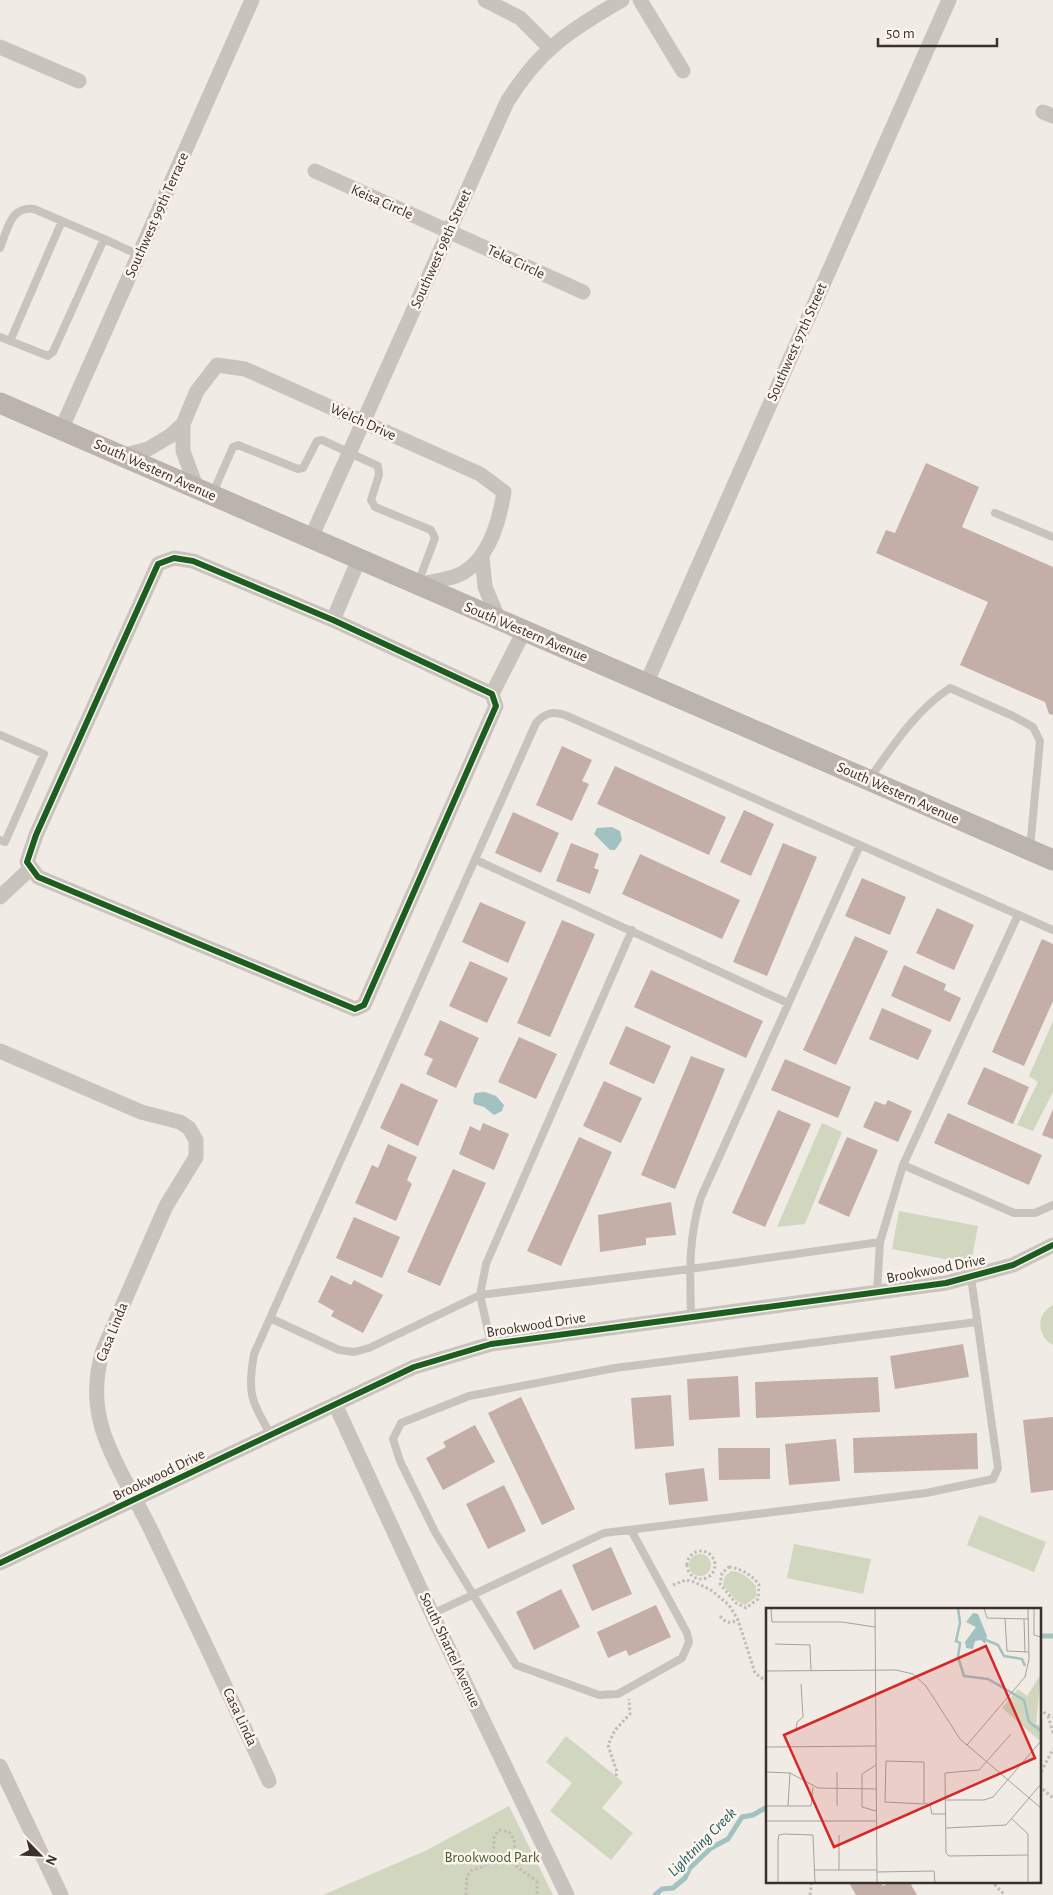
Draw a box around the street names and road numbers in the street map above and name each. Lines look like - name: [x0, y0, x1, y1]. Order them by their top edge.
- street label: Southwest 99th Terrace: [123, 150, 191, 280]
- street label: Keisa Circle: [349, 182, 415, 222]
- street label: Southwest 98th Street: [408, 187, 474, 311]
- street label: Teka Circle: [485, 242, 547, 282]
- street label: Southwest 97th Street: [764, 281, 830, 403]
- street label: Welch Drive: [328, 401, 398, 443]
- street label: South Western Avenue: [91, 436, 219, 504]
- street label: South Western Avenue: [462, 599, 590, 665]
- street label: South Western Avenue: [834, 759, 962, 827]
- street label: Brookwood Drive: [885, 1252, 987, 1286]
- street label: Casa Linda: [93, 1300, 131, 1364]
- street label: Brookwood Drive: [485, 1310, 587, 1340]
- street label: Brookwood Drive: [111, 1446, 207, 1504]
- street label: South Shartel Avenue: [417, 1590, 483, 1710]
- street label: Casa Linda: [220, 1686, 260, 1748]

